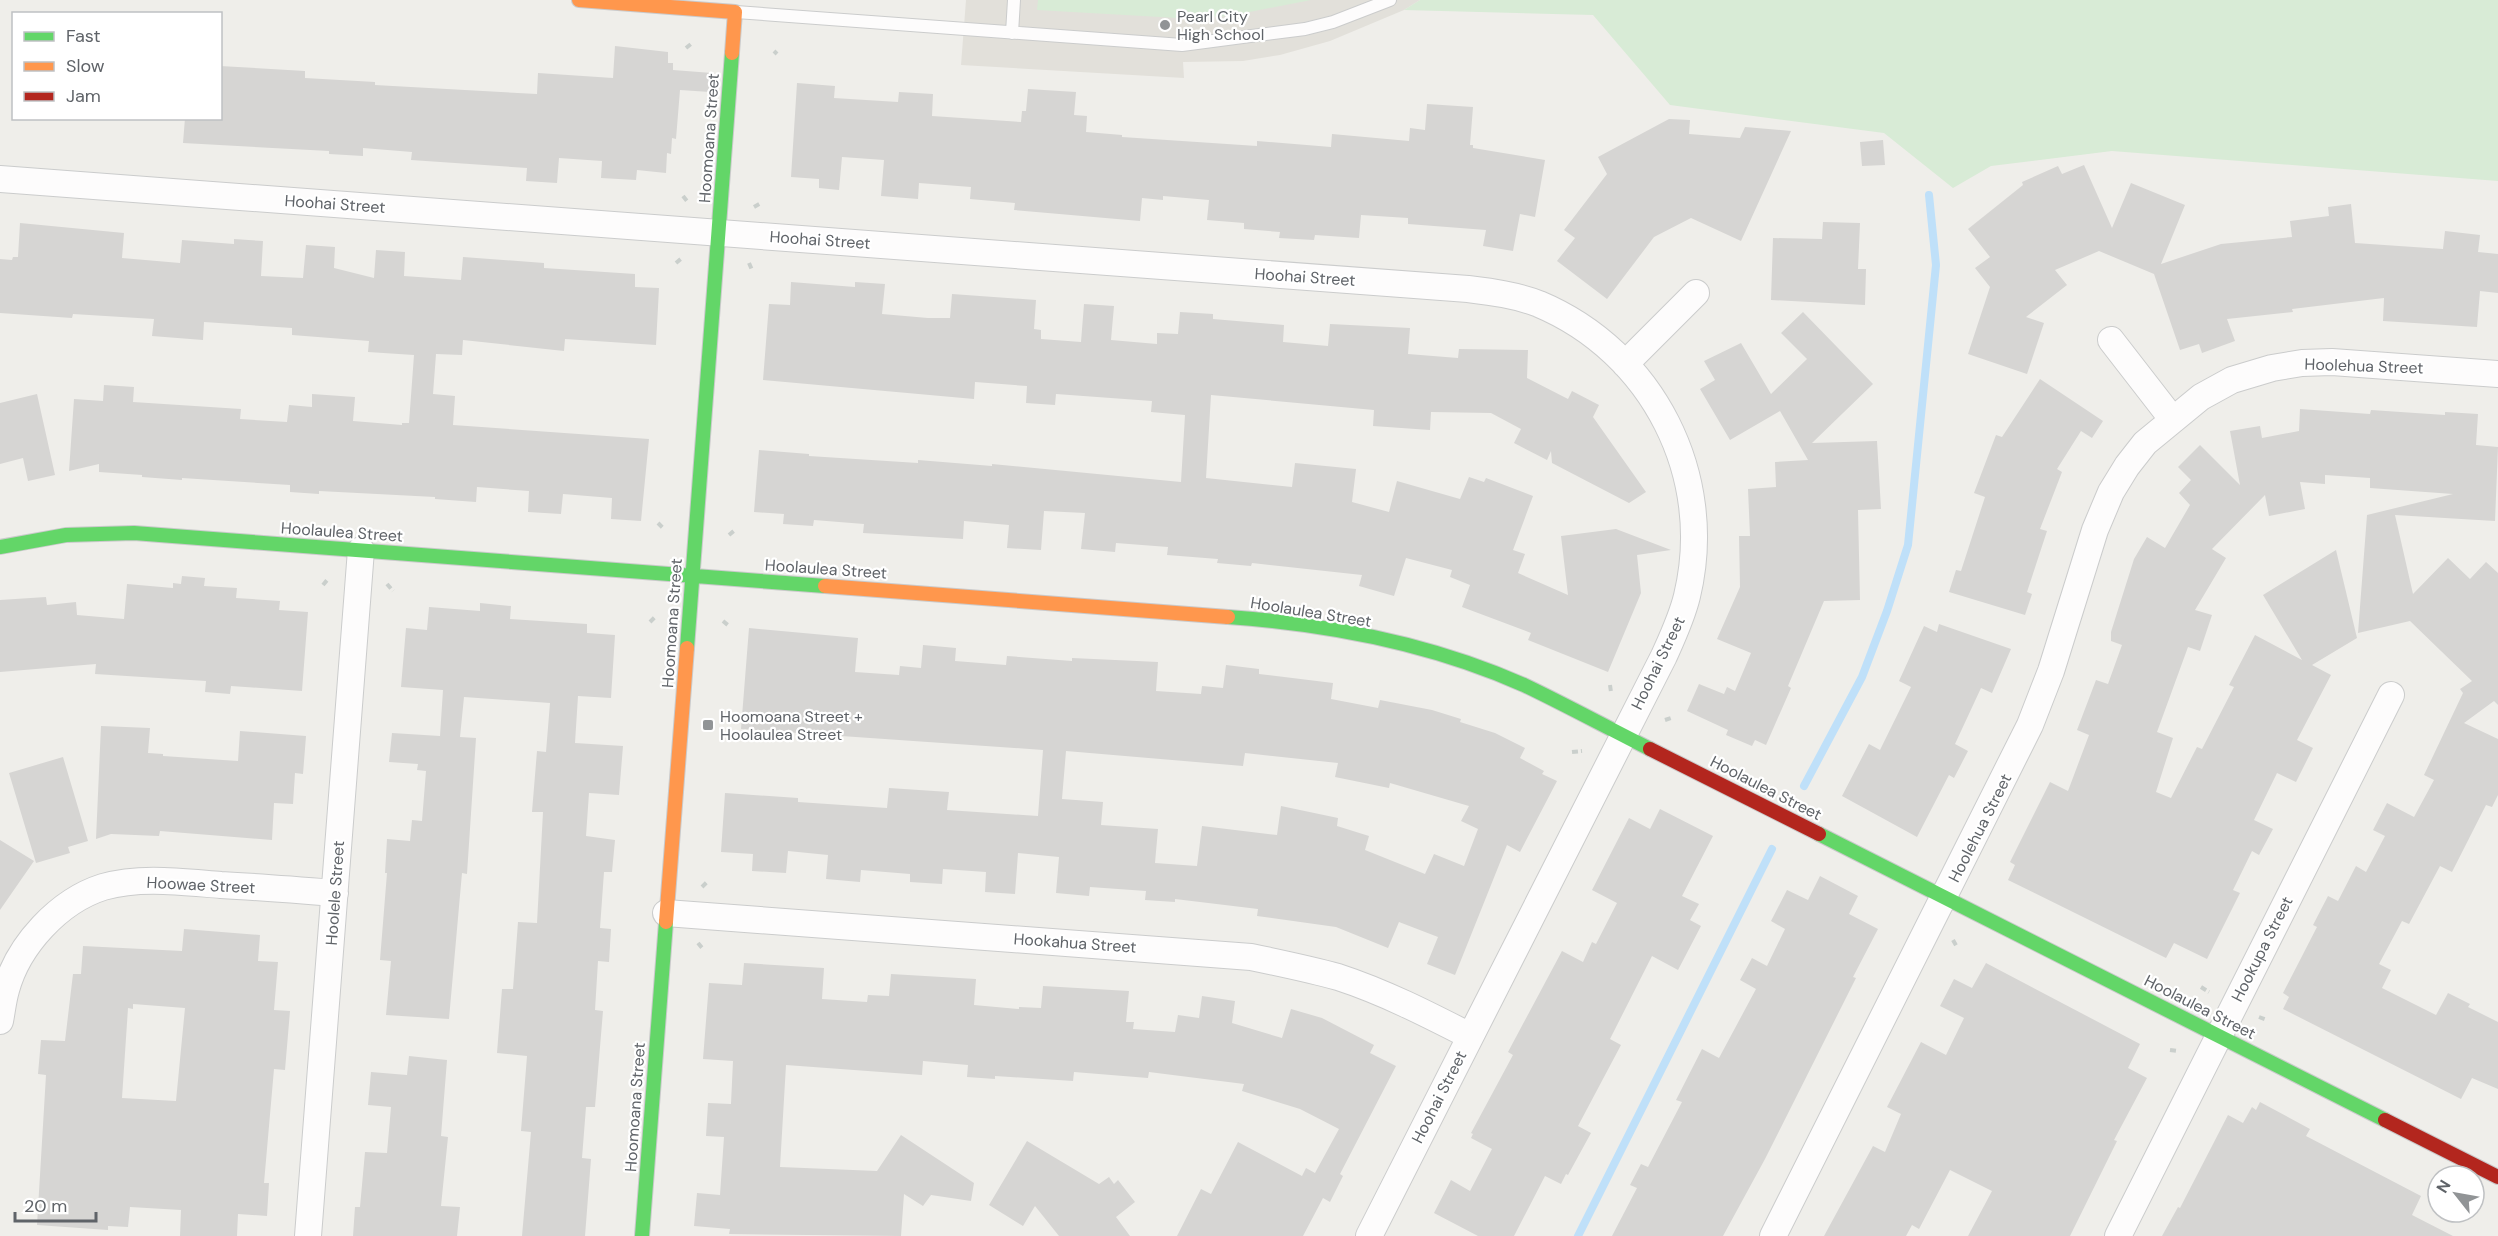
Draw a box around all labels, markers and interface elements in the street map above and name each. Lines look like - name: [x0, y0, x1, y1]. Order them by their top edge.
- place label: Pearl City High School: [1177, 6, 1264, 45]
- legend: [12, 12, 222, 120]
- marker: Pearl City High School: [1158, 18, 1172, 32]
- text: Fast: [66, 24, 101, 48]
- text: Slow: [66, 54, 105, 78]
- street label: Hoomoana Street: [694, 73, 724, 203]
- text: Jam: [66, 84, 101, 108]
- street label: Hoohai Street: [284, 190, 386, 218]
- street label: Hoohai Street: [769, 226, 871, 254]
- street label: Hoohai Street: [1254, 263, 1356, 291]
- street label: Hoolehua Street: [2304, 353, 2424, 379]
- street label: Hoolaulea Street: [280, 517, 404, 547]
- street label: Hoolaulea Street: [764, 554, 888, 584]
- street label: Hoomoana Street: [657, 558, 687, 688]
- street label: Hoolaulea Street: [1249, 592, 1373, 632]
- street label: Hoohai Street: [1626, 613, 1690, 713]
- place label: Hoomoana Street + Hoolaulea Street: [720, 706, 863, 745]
- marker: Hoomoana Street + Hoolaulea Street: [701, 718, 715, 732]
- street label: Hoolaulea Street: [1707, 751, 1825, 825]
- street label: Hoolehua Street: [1944, 770, 2016, 886]
- street label: Hoolele Street: [321, 840, 349, 946]
- street label: Hoowae Street: [146, 872, 256, 898]
- street label: Hookupa Street: [2226, 893, 2298, 1005]
- street label: Hookahua Street: [1013, 928, 1137, 958]
- street label: Hoolaulea Street: [2141, 970, 2259, 1044]
- street label: Hoomoana Street: [620, 1042, 650, 1172]
- street label: Hoohai Street: [1407, 1047, 1471, 1147]
- north arrow: [2426, 1164, 2486, 1224]
- text: N: [2432, 1176, 2456, 1197]
- scale bar: [15, 1185, 96, 1223]
- text: 20 m: [24, 1194, 67, 1218]

